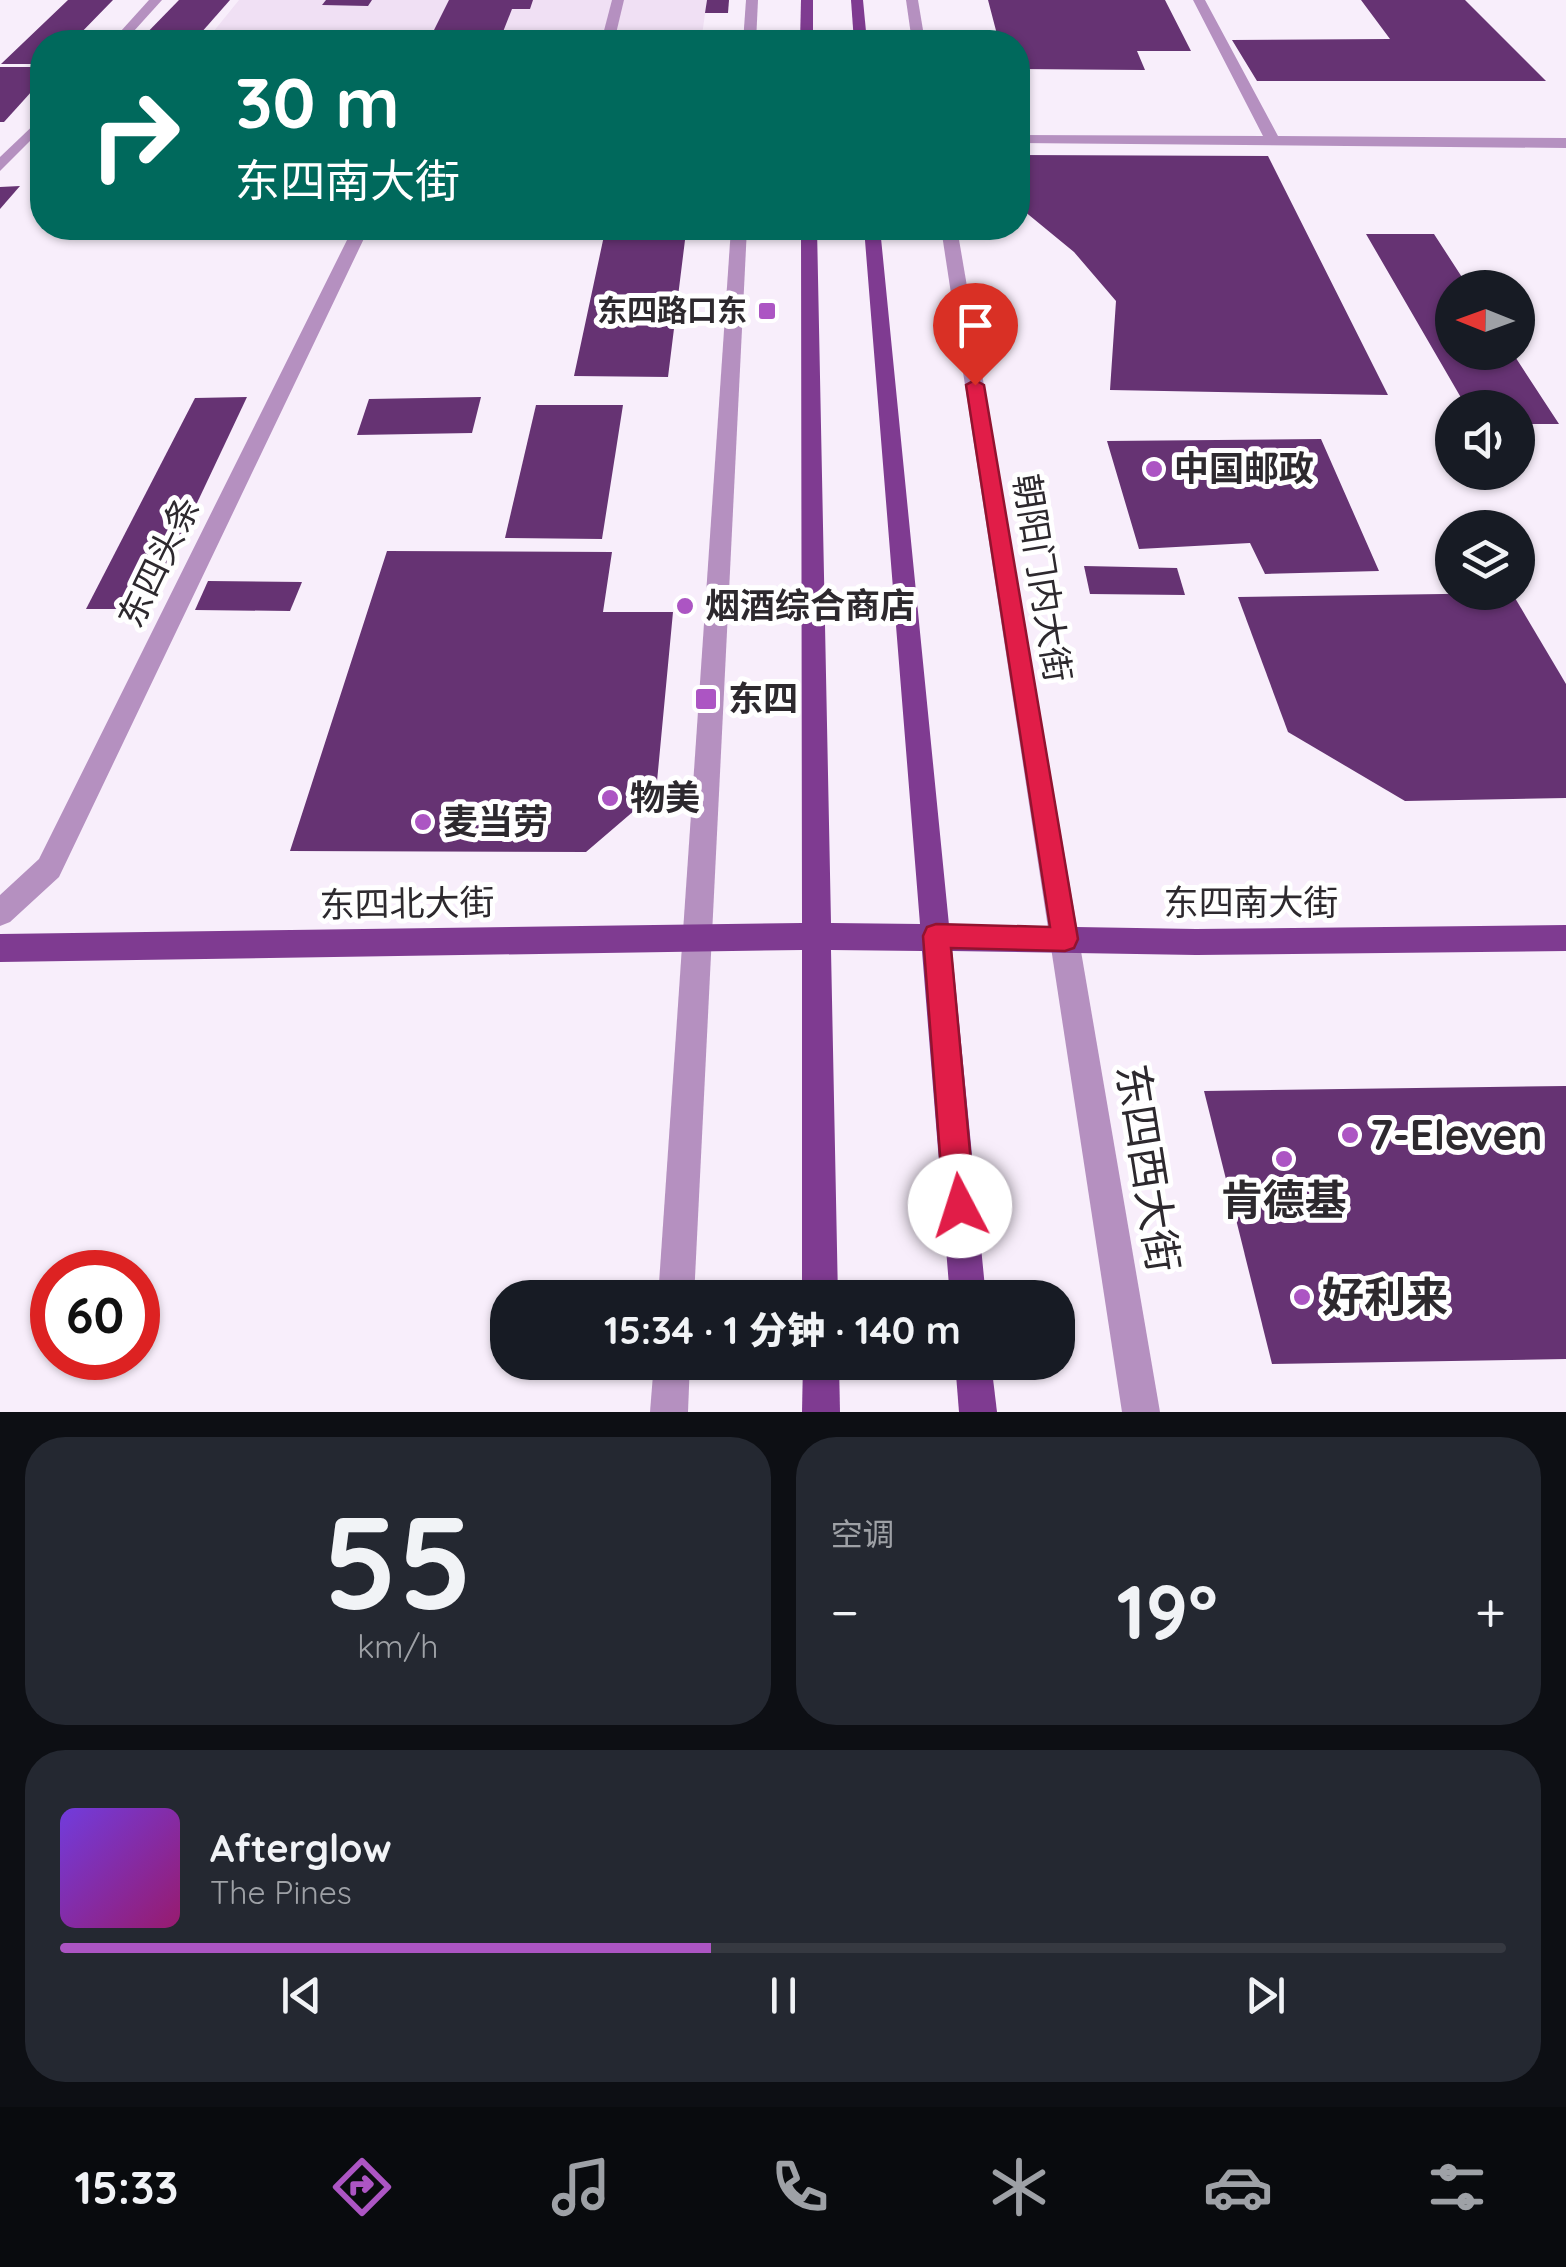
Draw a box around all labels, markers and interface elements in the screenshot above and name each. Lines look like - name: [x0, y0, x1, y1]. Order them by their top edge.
- text: 30 m: [235, 58, 400, 146]
- icon: right: [70, 70, 200, 200]
- text: 东四南大街: [235, 152, 460, 208]
- north arrow: [1435, 270, 1535, 370]
- map controls: [1435, 270, 1535, 610]
- pin: [933, 283, 1018, 386]
- place label: 东四路口东: [597, 291, 747, 329]
- icon: arrive: [948, 298, 1003, 353]
- marker: 东四路口东: [756, 300, 778, 322]
- button: sound: [1435, 390, 1535, 490]
- place label: 中国邮政: [1174, 446, 1314, 490]
- marker: 中国邮政: [1143, 458, 1165, 480]
- street label: 朝阳门内大街: [1005, 471, 1081, 685]
- street label: 东四头条: [108, 489, 209, 634]
- button: layers: [1435, 510, 1535, 610]
- place label: 烟酒综合商店: [705, 583, 915, 627]
- marker: 烟酒综合商店: [674, 595, 696, 617]
- place label: 东四: [728, 676, 798, 720]
- marker: 东四: [693, 686, 719, 712]
- place label: 物美: [630, 775, 700, 819]
- marker: 物美: [599, 787, 621, 809]
- place label: 麦当劳: [443, 799, 548, 843]
- marker: 麦当劳: [412, 811, 434, 833]
- street label: 东四北大街: [319, 879, 495, 927]
- street label: 东四南大街: [1163, 880, 1339, 924]
- street label: 东四西大街: [1106, 1060, 1191, 1276]
- place label: 7-Eleven: [1370, 1108, 1542, 1161]
- marker: 7-Eleven: [1339, 1124, 1361, 1146]
- marker: 肯德基: [1273, 1148, 1295, 1170]
- position arrow: [908, 1154, 1012, 1258]
- place label: 肯德基: [1221, 1173, 1347, 1226]
- speed limit sign: 60: [30, 1250, 160, 1380]
- place label: 好利来: [1322, 1270, 1448, 1323]
- marker: 好利来: [1291, 1286, 1313, 1308]
- text: 15:34 · 1 分钟 · 140 m: [604, 1306, 961, 1354]
- text: 55: [323, 1479, 473, 1642]
- text: 空调: [831, 1514, 895, 1554]
- text: 19°: [1116, 1564, 1218, 1658]
- text: −: [831, 1577, 859, 1646]
- text: +: [1475, 1577, 1506, 1646]
- text: km/h: [357, 1626, 438, 1666]
- text: Afterglow: [210, 1824, 392, 1872]
- text: The Pines: [210, 1872, 352, 1912]
- icon: previous: [274, 1968, 329, 2023]
- icon: pause: [756, 1968, 811, 2023]
- icon: next: [1238, 1968, 1293, 2023]
- icon: directions: [327, 2152, 397, 2222]
- icon: music: [546, 2152, 616, 2222]
- icon: phone: [765, 2152, 835, 2222]
- icon: climate: [984, 2152, 1054, 2222]
- icon: car: [1203, 2152, 1273, 2222]
- icon: filters: [1422, 2152, 1492, 2222]
- text: 15:33: [74, 2159, 178, 2215]

